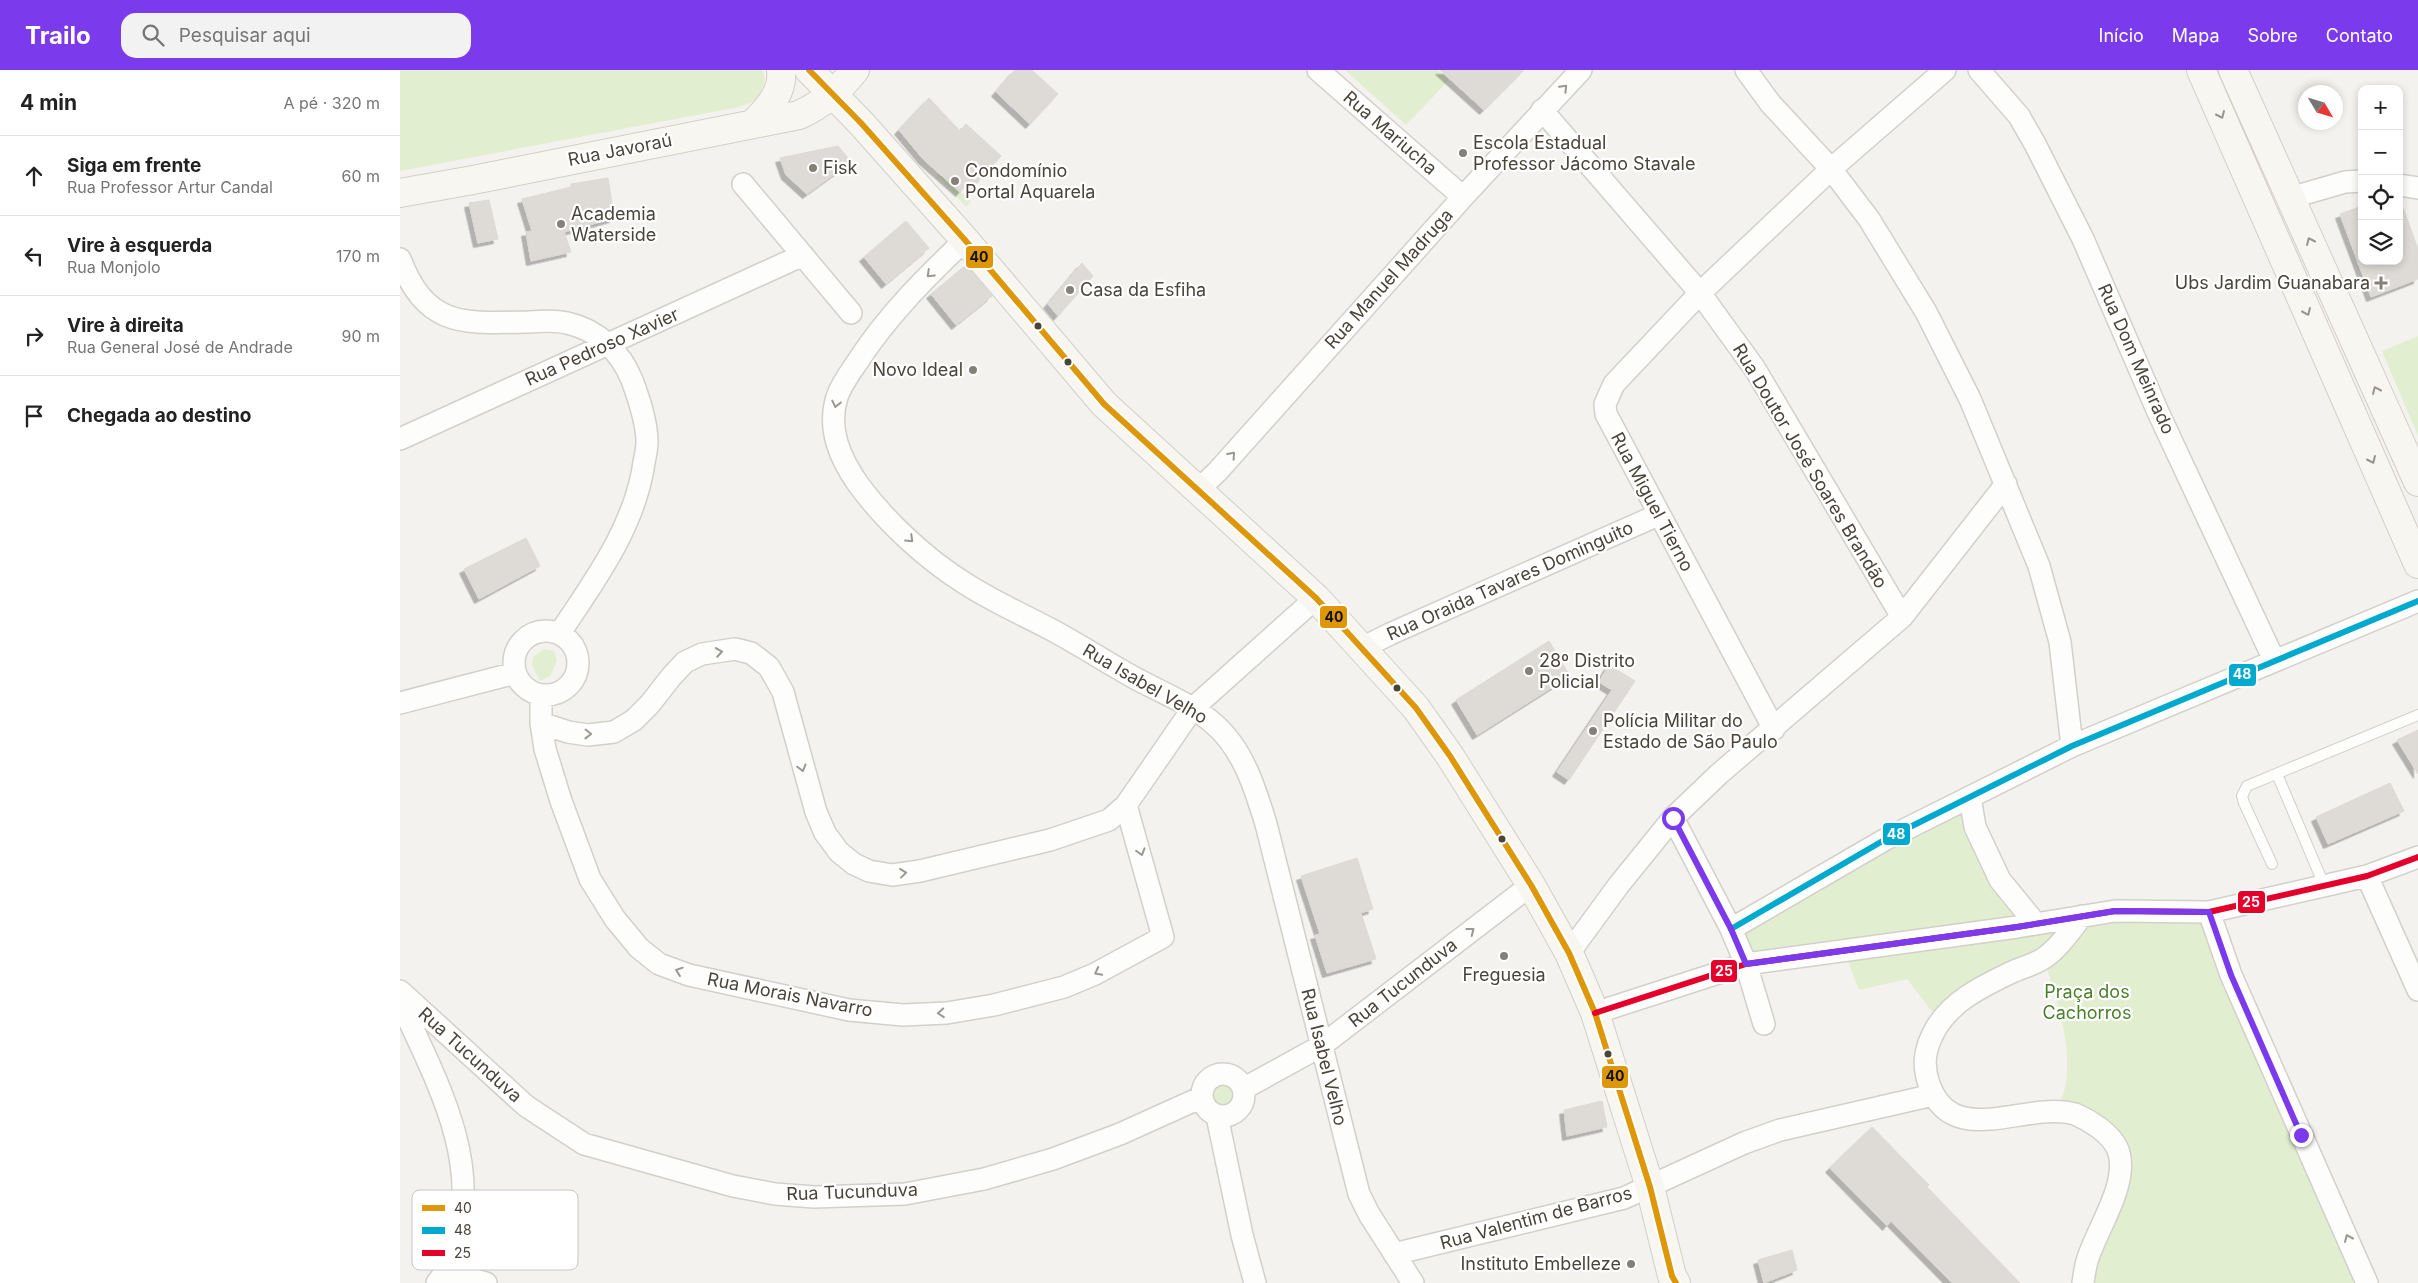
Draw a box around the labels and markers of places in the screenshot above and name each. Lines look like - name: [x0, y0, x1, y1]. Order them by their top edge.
- place label: Escola Estadual Professor Jácomo Stavale: [1473, 132, 1695, 174]
- marker: Escola Estadual Professor Jácomo Stavale: [1457, 147, 1469, 159]
- place label: Fisk: [823, 157, 857, 178]
- place label: Condomínio Portal Aquarela: [965, 160, 1095, 202]
- marker: Fisk: [807, 162, 819, 174]
- marker: Condomínio Portal Aquarela: [949, 175, 961, 187]
- place label: Academia Waterside: [571, 203, 656, 245]
- marker: Academia Waterside: [555, 218, 567, 230]
- place label: Ubs Jardim Guanabara: [2175, 272, 2370, 293]
- marker: Ubs Jardim Guanabara: [2374, 276, 2388, 290]
- place label: Casa da Esfiha: [1080, 279, 1206, 300]
- marker: Casa da Esfiha: [1064, 284, 1076, 296]
- unlabelled marker: [1033, 321, 1043, 331]
- unlabelled marker: [1063, 357, 1073, 367]
- place label: Novo Ideal: [872, 359, 963, 380]
- marker: Novo Ideal: [967, 364, 979, 376]
- place label: 28º Distrito Policial: [1539, 650, 1635, 692]
- marker: 28º Distrito Policial: [1523, 665, 1535, 677]
- unlabelled marker: [1392, 683, 1402, 693]
- place label: Polícia Militar do Estado de São Paulo: [1603, 710, 1778, 752]
- marker: Polícia Militar do Estado de São Paulo: [1587, 725, 1599, 737]
- unlabelled marker: [1497, 834, 1507, 844]
- marker: Freguesia: [1498, 950, 1510, 962]
- place label: Freguesia: [1462, 964, 1546, 985]
- unlabelled marker: [1603, 1049, 1613, 1059]
- place label: Instituto Embelleze: [1460, 1253, 1621, 1274]
- marker: Instituto Embelleze: [1625, 1258, 1637, 1270]

